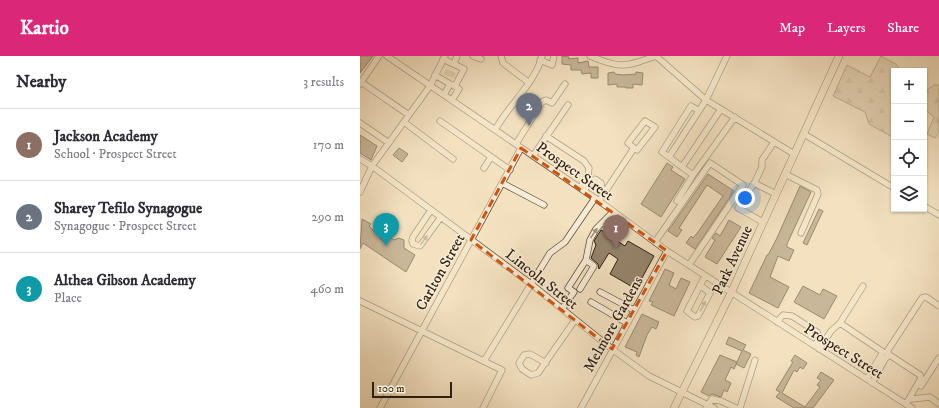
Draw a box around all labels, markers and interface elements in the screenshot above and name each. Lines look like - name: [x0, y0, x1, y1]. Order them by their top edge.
- text: Kartio: [20, 17, 69, 40]
- text: Map: [779, 19, 805, 37]
- text: Layers: [827, 19, 865, 37]
- text: Share: [887, 19, 919, 37]
- map controls: [891, 68, 927, 212]
- button: +: [891, 68, 927, 104]
- text: Nearby: [16, 71, 66, 93]
- text: 3 results: [303, 74, 344, 90]
- pin: 2: [516, 93, 542, 126]
- button: −: [891, 104, 927, 140]
- text: Jackson Academy: [54, 127, 158, 146]
- text: 1: [27, 137, 31, 153]
- text: 170 m: [313, 137, 344, 153]
- street label: Prospect Street: [532, 138, 617, 205]
- button: locate: [891, 140, 927, 176]
- text: School · Prospect Street: [54, 146, 177, 162]
- button: layers: [891, 176, 927, 212]
- your location: [735, 188, 755, 208]
- text: Sharey Tefilo Synagogue: [54, 199, 202, 218]
- text: 2: [26, 209, 32, 225]
- text: 290 m: [312, 209, 344, 225]
- pin: 3: [373, 213, 399, 246]
- pin: 1: [603, 215, 629, 248]
- text: Synagogue · Prospect Street: [54, 218, 197, 234]
- street label: Park Avenue: [708, 222, 757, 298]
- one-way arrow: [590, 228, 598, 238]
- street label: Carlton Street: [412, 230, 469, 314]
- one-way arrow: [420, 234, 429, 245]
- street label: Lincoln Street: [501, 245, 582, 314]
- text: Althea Gibson Academy: [54, 271, 196, 290]
- street label: Melmore Gardens: [579, 273, 648, 375]
- text: 3: [27, 281, 31, 297]
- text: 460 m: [310, 281, 344, 297]
- text: Place: [54, 290, 82, 306]
- one-way arrow: [700, 300, 706, 312]
- street label: Prospect Street: [800, 319, 887, 384]
- scale bar: [372, 380, 452, 399]
- text: 100 m: [378, 382, 404, 396]

